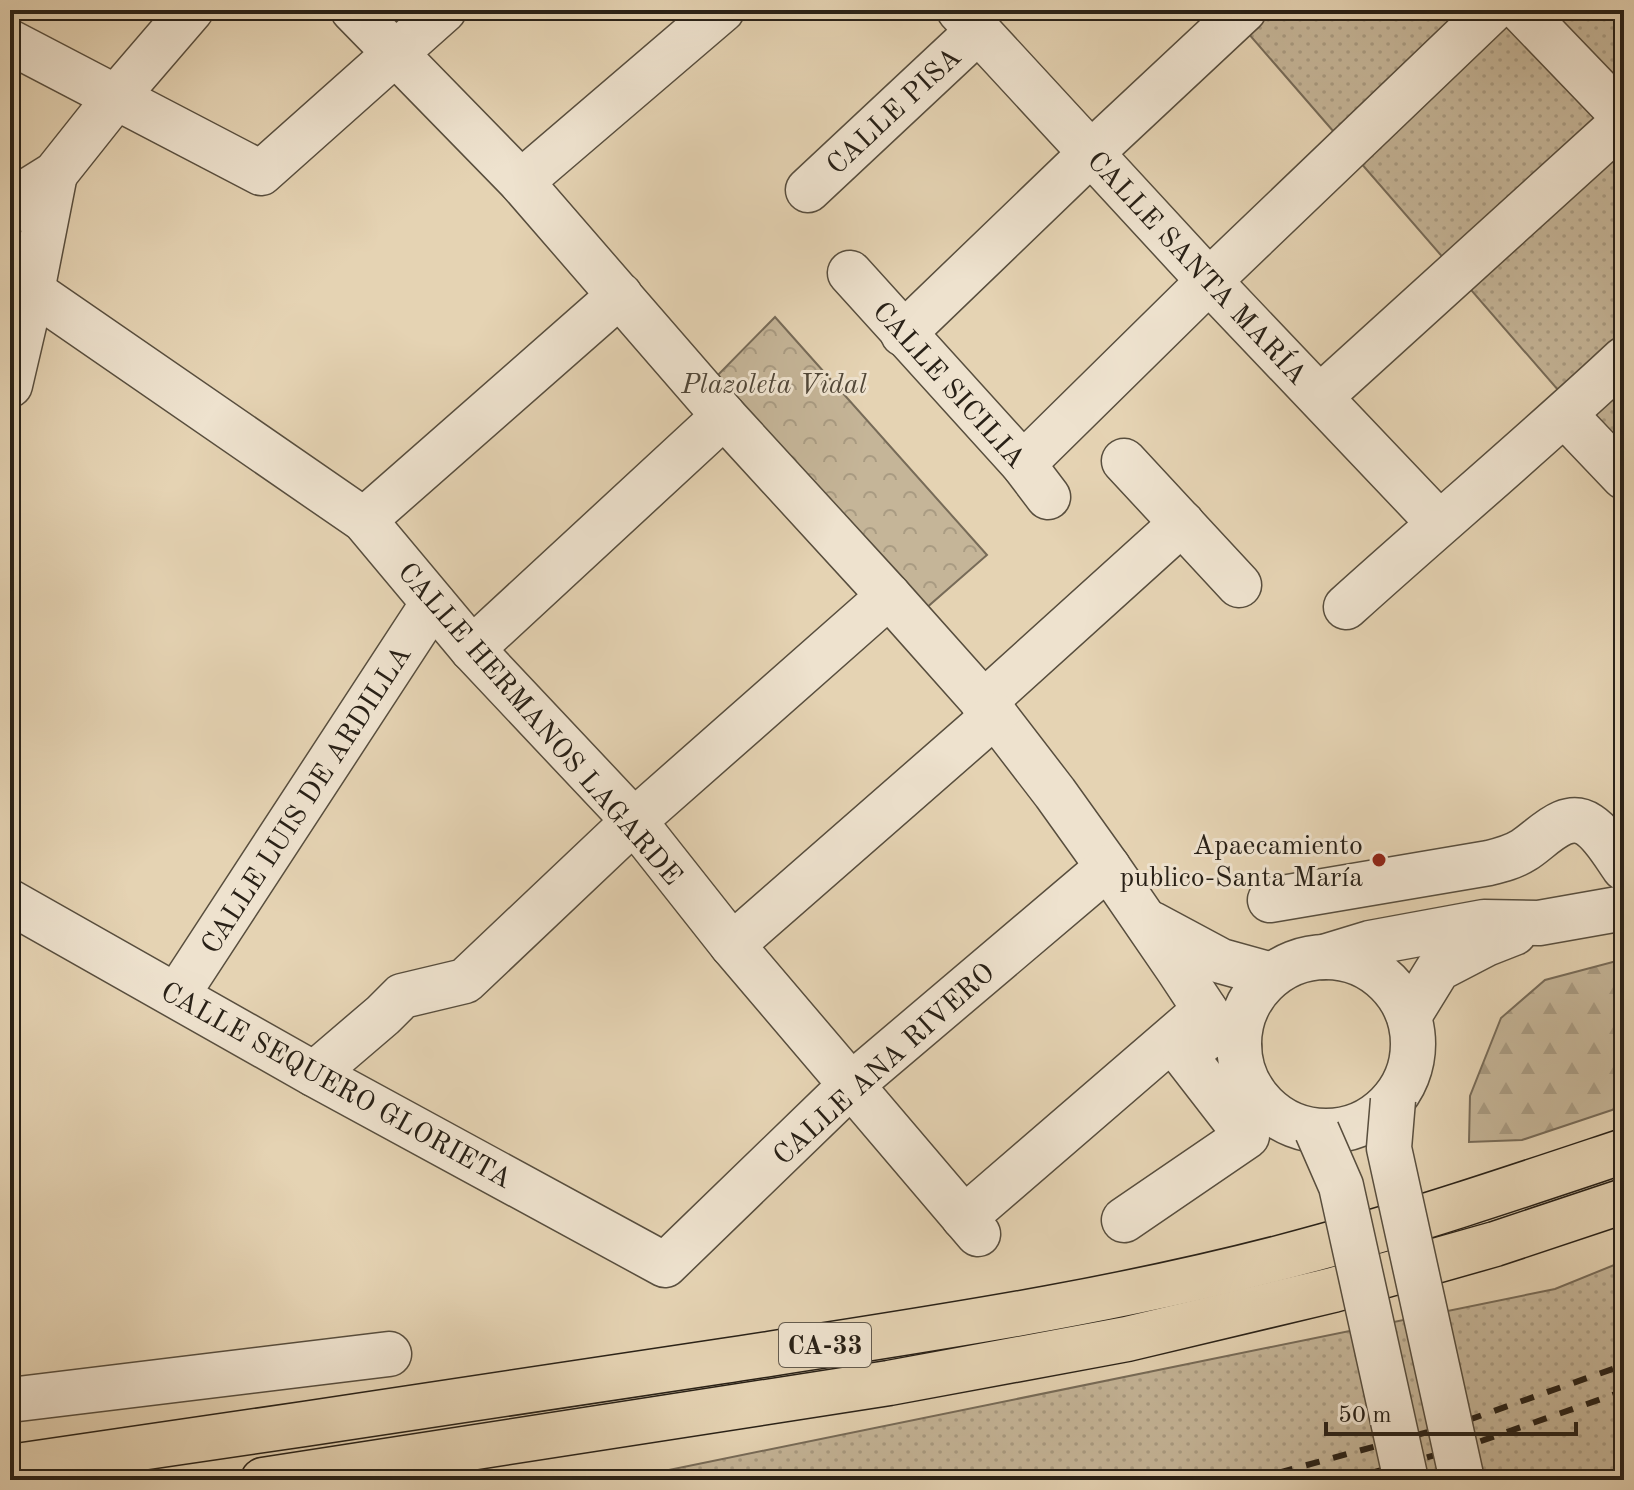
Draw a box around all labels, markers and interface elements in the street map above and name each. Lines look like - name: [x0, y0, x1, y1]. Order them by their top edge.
- street label: CALLE PISA: [823, 43, 967, 181]
- street label: CALLE SANTA MARÍA: [1081, 144, 1315, 391]
- street label: CALLE SICILIA: [866, 298, 1029, 474]
- park label: Plazoleta Vidal: [680, 372, 867, 400]
- street label: CALLE HERMANOS LAGARDE: [391, 559, 686, 891]
- street label: CALLE LUIS DE ARDILLA: [198, 642, 418, 960]
- place label: Apaecamiento publico-Santa María: [1120, 833, 1363, 893]
- marker: Apaecamiento publico-Santa María: [1370, 851, 1388, 869]
- street label: CALLE ANA RIVERO: [769, 959, 1001, 1171]
- street label: CALLE SEQUERO GLORIETA: [155, 978, 516, 1195]
- road number: CA-33: [779, 1323, 871, 1367]
- scale bar: [1326, 1386, 1576, 1436]
- text: 50 m: [1338, 1404, 1392, 1428]

